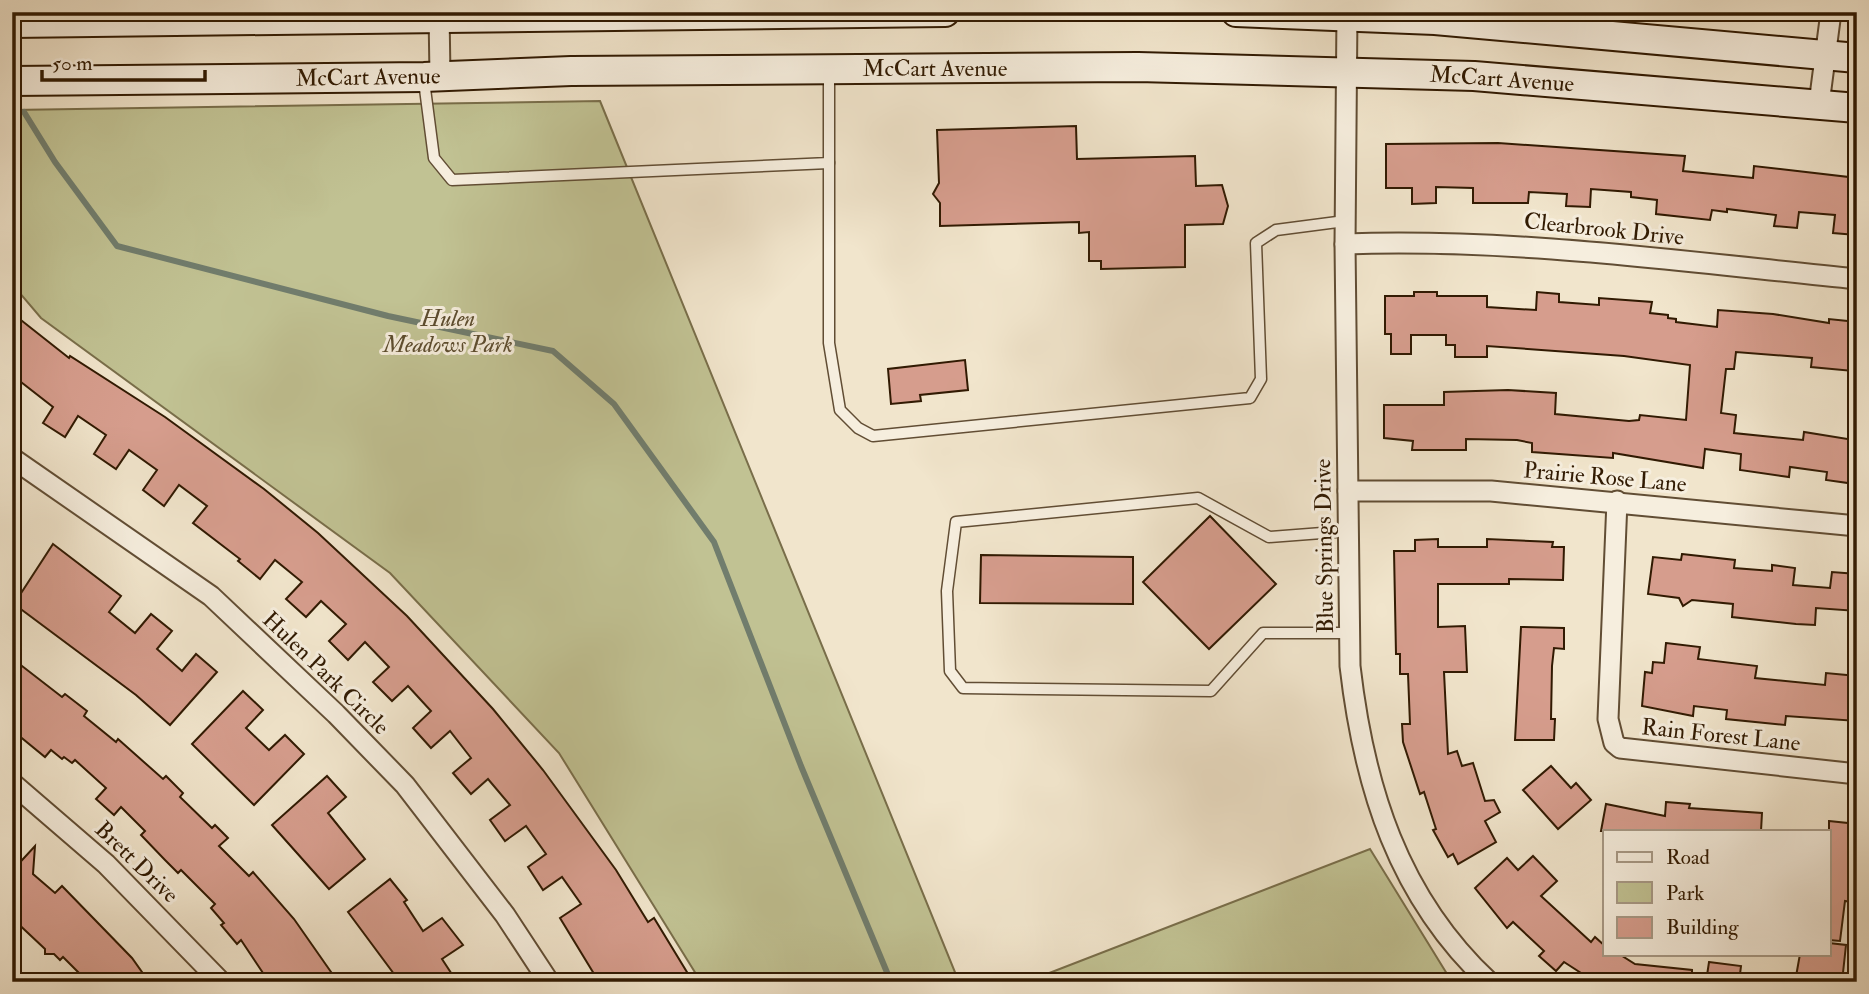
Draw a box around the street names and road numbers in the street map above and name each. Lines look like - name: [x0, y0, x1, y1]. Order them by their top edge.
- street label: McCart Avenue: [863, 54, 1008, 83]
- street label: McCart Avenue: [1429, 59, 1576, 99]
- street label: McCart Avenue: [295, 61, 441, 93]
- street label: Clearbrook Drive: [1523, 206, 1686, 252]
- street label: Prairie Rose Lane: [1522, 455, 1688, 499]
- street label: Blue Springs Drive: [1308, 458, 1341, 634]
- street label: Hulen Park Circle: [256, 605, 396, 741]
- street label: Rain Forest Lane: [1640, 712, 1802, 758]
- street label: Brett Drive: [89, 815, 185, 909]

